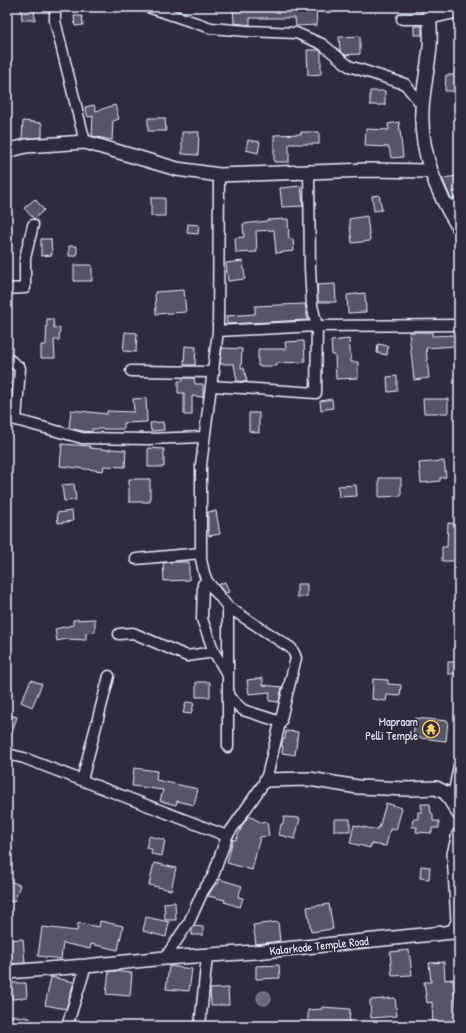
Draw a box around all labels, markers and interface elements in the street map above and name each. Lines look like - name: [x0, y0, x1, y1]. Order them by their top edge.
- place label: Mapraam Pelli Temple: [365, 713, 418, 744]
- temple icon: Mapraam Pelli Temple: [421, 719, 441, 739]
- street label: Kalarkode Temple Road: [269, 932, 370, 959]

